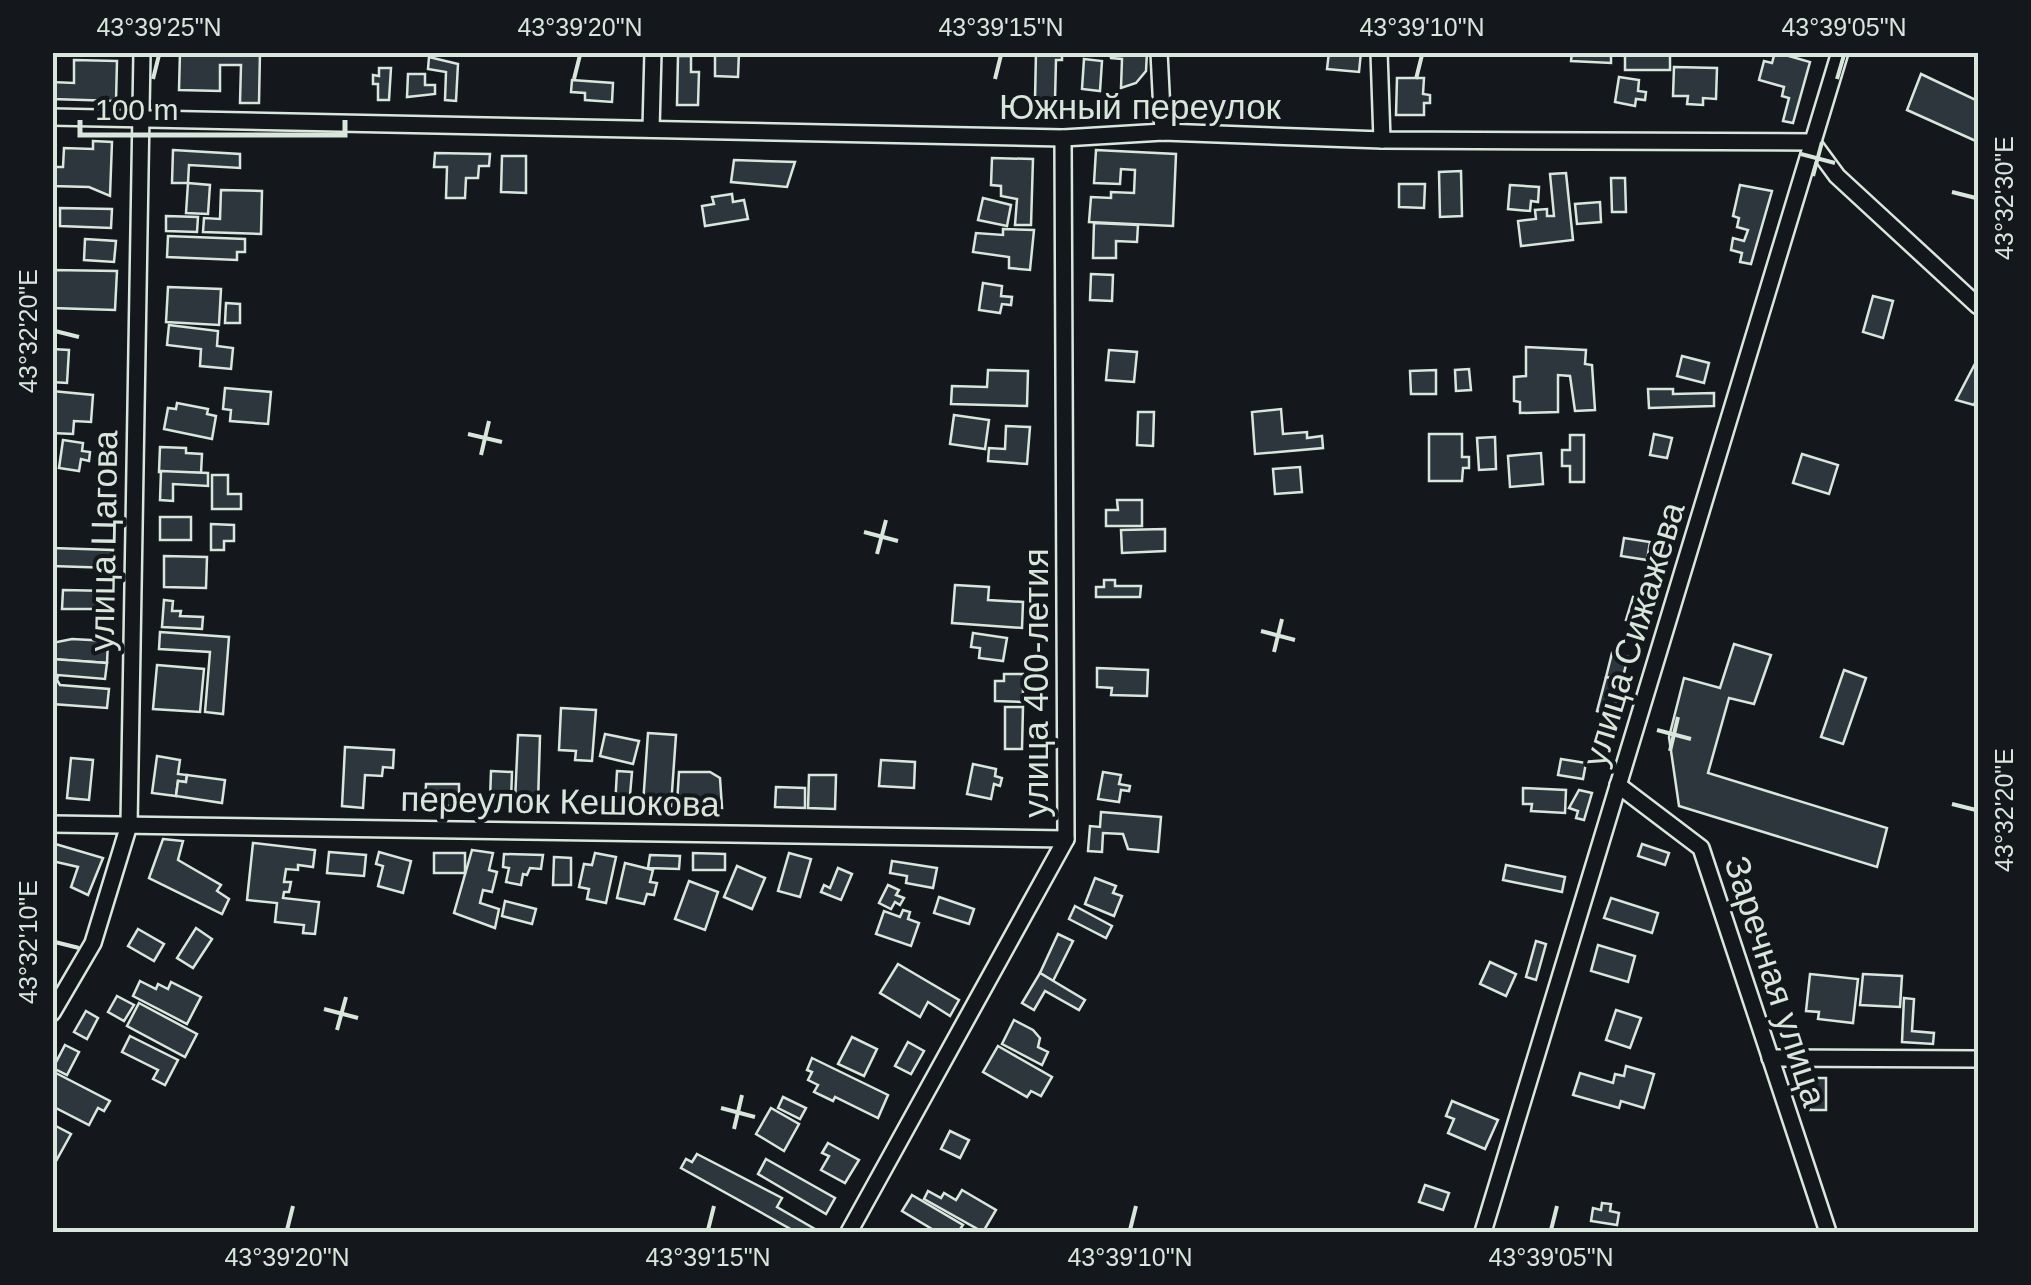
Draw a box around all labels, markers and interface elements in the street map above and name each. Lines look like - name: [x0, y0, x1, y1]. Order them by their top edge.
- text: 43°39'25"N: [96, 13, 222, 41]
- text: 43°39'20"N: [517, 13, 643, 41]
- text: 43°39'15"N: [938, 13, 1064, 41]
- text: 43°39'10"N: [1359, 13, 1485, 41]
- text: 43°39'05"N: [1781, 13, 1907, 41]
- scale bar: [80, 75, 345, 137]
- street label: Южный переулок: [999, 87, 1282, 126]
- text: 100 m: [95, 93, 178, 126]
- text: 43°32'30"E: [1990, 136, 2018, 260]
- text: 43°32'20"E: [14, 269, 42, 393]
- street label: улица Цагова: [82, 430, 124, 652]
- street label: улица Сижажева: [1574, 497, 1692, 771]
- street label: улица 400-летия: [1016, 548, 1055, 818]
- text: 43°32'20"E: [1990, 748, 2018, 872]
- street label: переулок Кешокова: [400, 779, 720, 823]
- street label: Заречная улица: [1717, 851, 1835, 1111]
- text: 43°32'10"E: [14, 880, 42, 1004]
- text: 43°39'20"N: [224, 1243, 350, 1271]
- text: 43°39'15"N: [645, 1243, 771, 1271]
- text: 43°39'10"N: [1067, 1243, 1193, 1271]
- text: 43°39'05"N: [1488, 1243, 1614, 1271]

